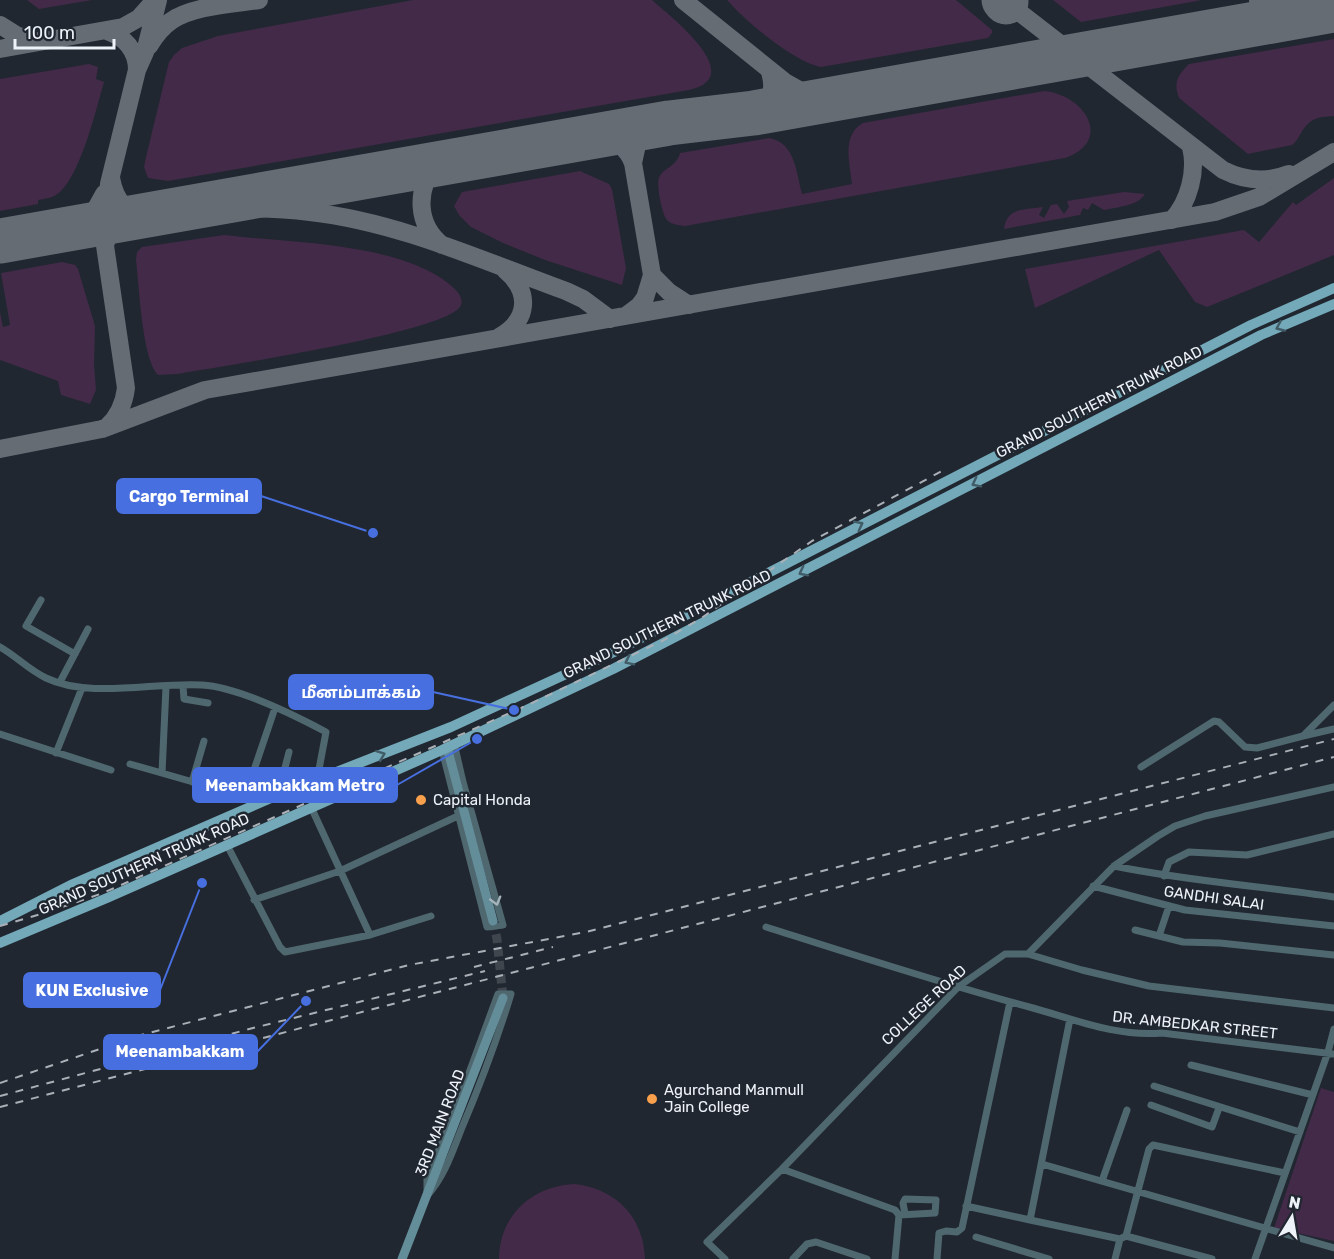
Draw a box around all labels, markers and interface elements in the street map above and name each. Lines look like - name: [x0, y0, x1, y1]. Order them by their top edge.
- scale bar: [15, 12, 114, 50]
- text: 100 m: [24, 22, 75, 44]
- one-way arrow: [1275, 319, 1286, 331]
- street label: GRAND SOUTHERN TRUNK ROAD: [993, 342, 1205, 462]
- one-way arrow: [971, 475, 982, 487]
- callout: Cargo Terminal: [117, 479, 261, 513]
- text: Cargo Terminal: [129, 487, 249, 506]
- one-way arrow: [853, 521, 863, 532]
- one-way arrow: [798, 565, 809, 577]
- street label: GRAND SOUTHERN TRUNK ROAD: [560, 566, 774, 682]
- one-way arrow: [625, 654, 636, 665]
- callout: மீனம்பாக்கம்: [289, 675, 433, 709]
- text: மீனம்பாக்கம்: [301, 683, 421, 702]
- one-way arrow: [375, 750, 386, 762]
- callout: Meenambakkam Metro: [193, 768, 397, 802]
- text: Meenambakkam Metro: [205, 776, 385, 795]
- place label: Capital Honda: [433, 791, 531, 809]
- marker: Capital Honda: [414, 793, 428, 807]
- street label: GRAND SOUTHERN TRUNK ROAD: [36, 809, 252, 919]
- street label: GANDHI SALAI: [1163, 882, 1265, 914]
- one-way arrow: [489, 895, 501, 906]
- street label: COLLEGE ROAD: [878, 961, 970, 1049]
- callout: KUN Exclusive: [24, 973, 160, 1007]
- text: KUN Exclusive: [36, 981, 148, 1000]
- street label: DR. AMBEDKAR STREET: [1112, 1007, 1279, 1043]
- callout: Meenambakkam: [104, 1035, 257, 1069]
- text: Meenambakkam: [116, 1042, 244, 1061]
- street label: 3RD MAIN ROAD: [411, 1067, 469, 1179]
- place label: Agurchand Manmull Jain College: [664, 1081, 804, 1116]
- marker: Agurchand Manmull Jain College: [645, 1092, 659, 1106]
- north arrow: [1262, 1187, 1322, 1247]
- text: N: [1287, 1192, 1302, 1213]

